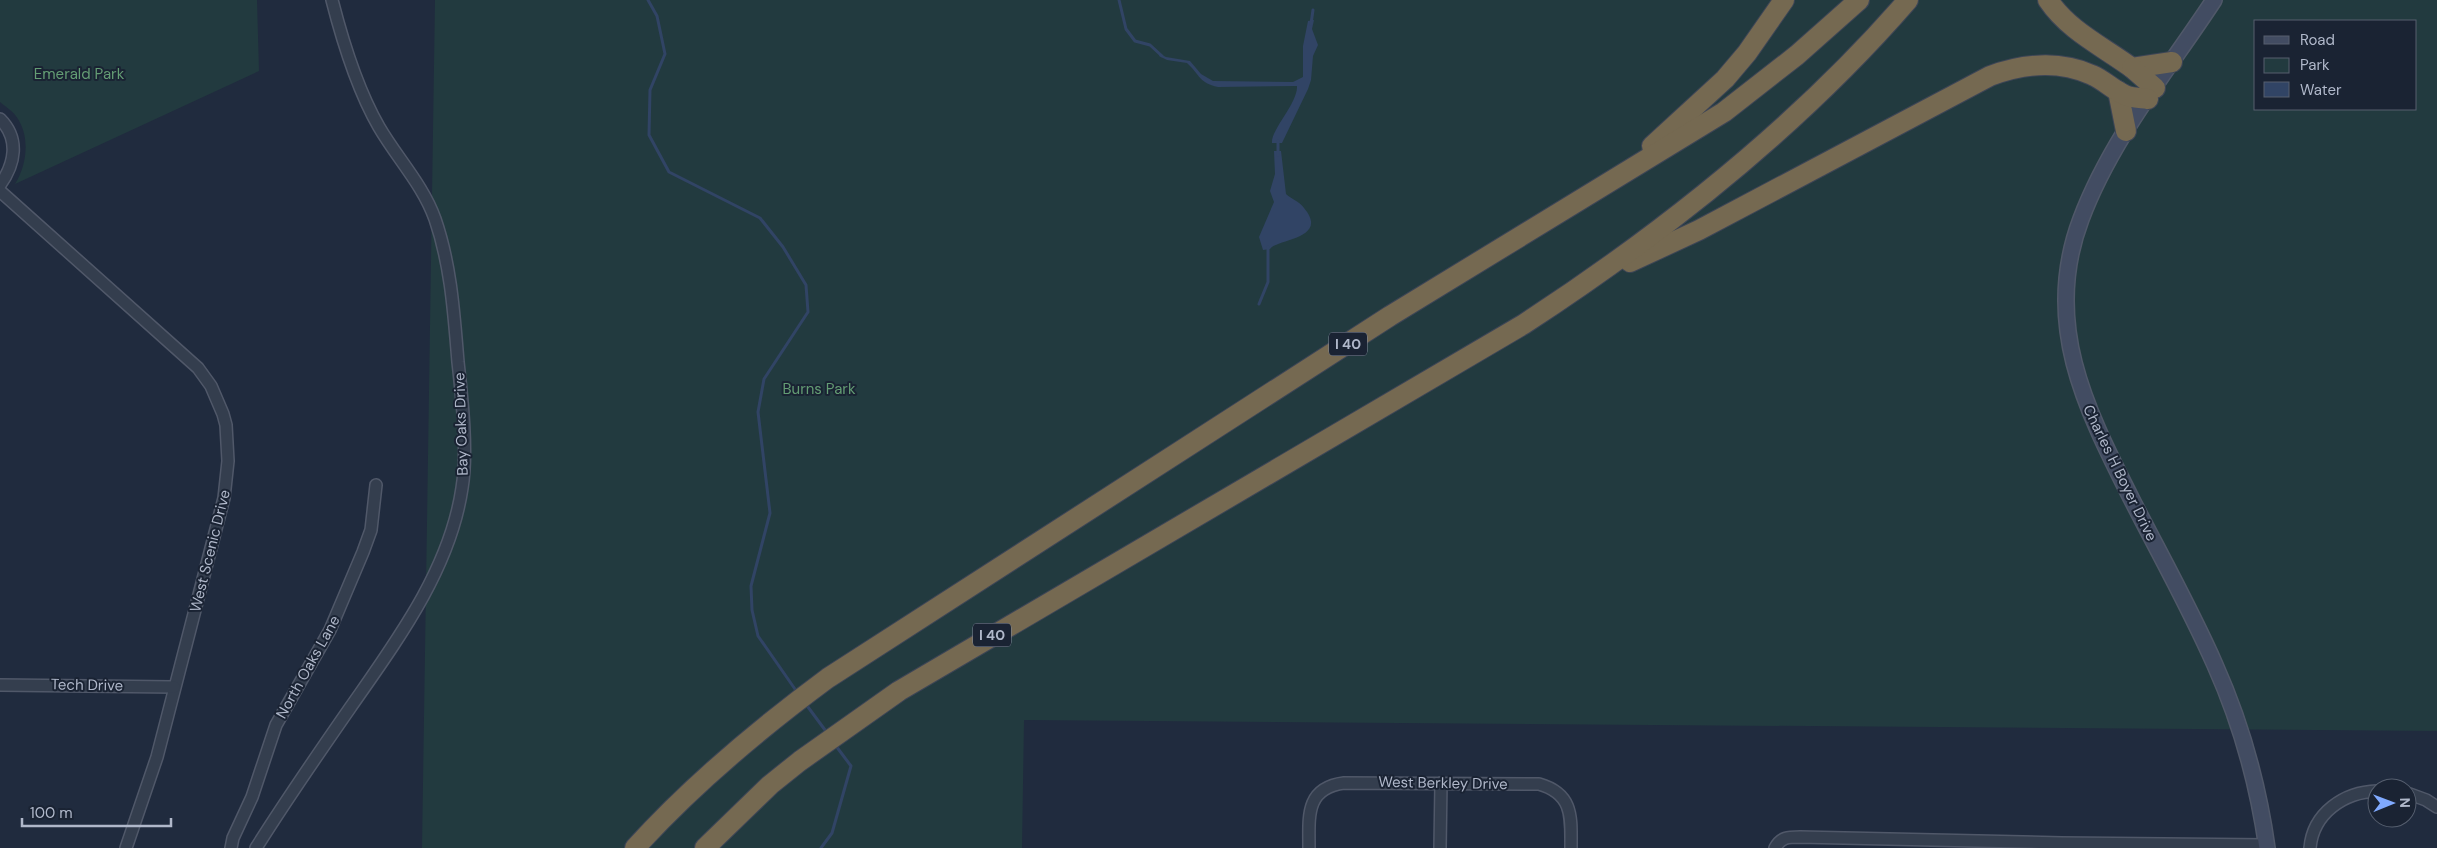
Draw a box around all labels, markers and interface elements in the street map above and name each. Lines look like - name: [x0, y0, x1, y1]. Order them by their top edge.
- legend: [2254, 20, 2417, 110]
- text: Road: [2300, 30, 2335, 50]
- text: Park: [2300, 55, 2330, 75]
- park label: Emerald Park: [34, 64, 125, 84]
- text: Water: [2300, 80, 2342, 100]
- road number: I 40: [1329, 332, 1367, 356]
- street label: Bay Oaks Drive: [449, 372, 473, 476]
- park label: Burns Park: [783, 379, 856, 399]
- street label: Charles H Boyer Drive: [2078, 402, 2162, 544]
- street label: West Scenic Drive: [185, 488, 235, 614]
- street label: North Oaks Lane: [271, 612, 345, 722]
- road number: I 40: [973, 624, 1011, 646]
- street label: Tech Drive: [51, 674, 123, 696]
- street label: West Berkley Drive: [1378, 772, 1508, 794]
- north arrow: [2367, 778, 2417, 828]
- scale bar: [22, 796, 171, 828]
- text: N: [2396, 798, 2414, 808]
- text: 100 m: [30, 803, 73, 823]

